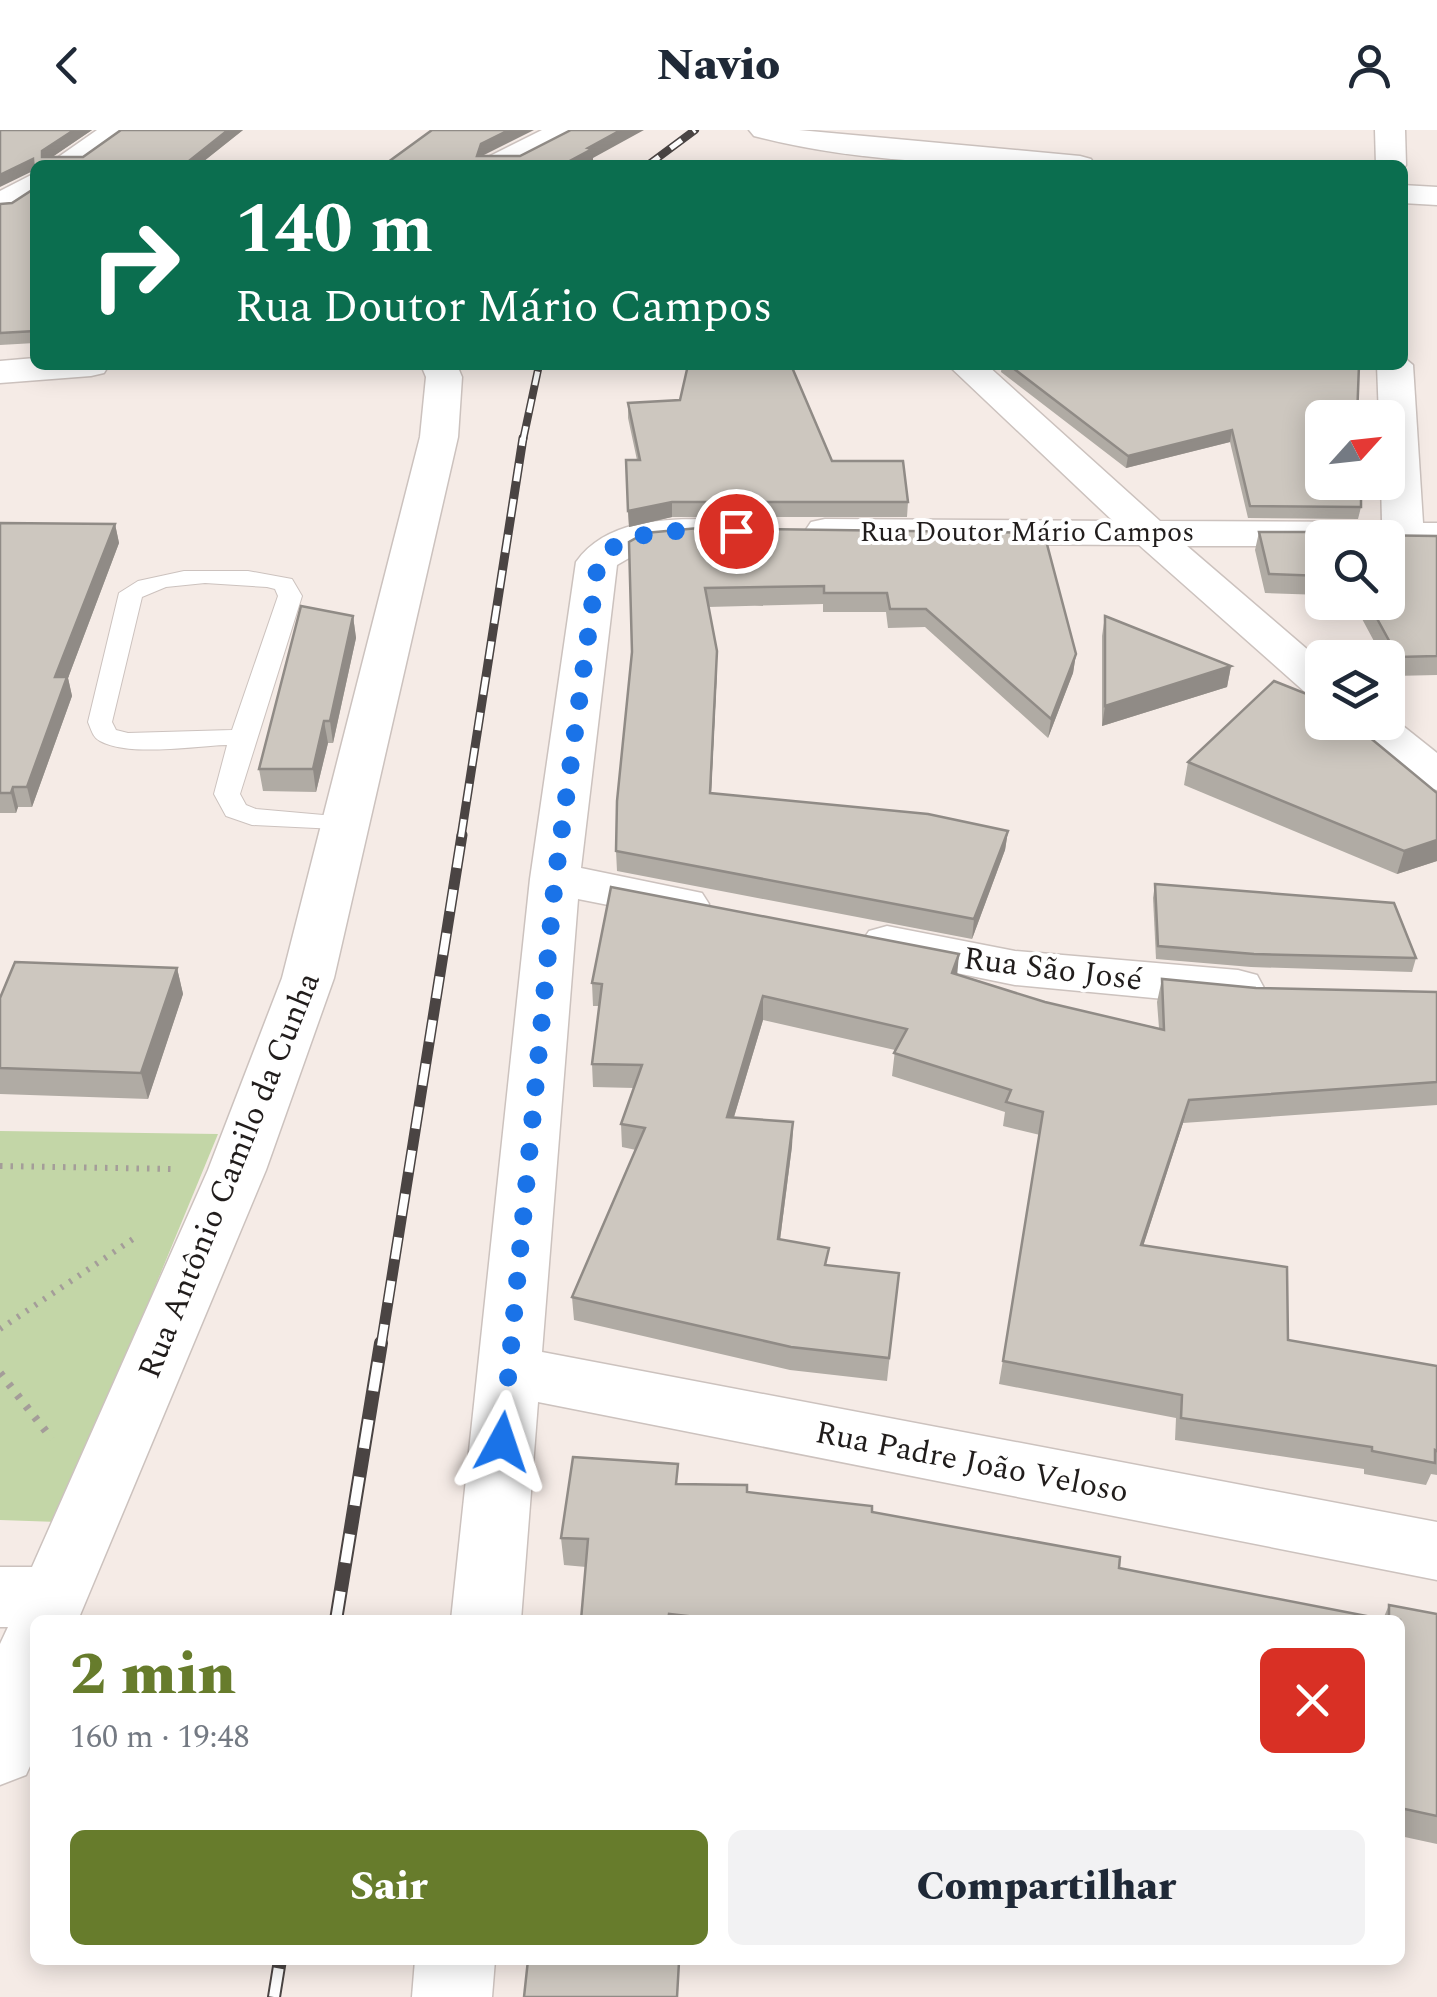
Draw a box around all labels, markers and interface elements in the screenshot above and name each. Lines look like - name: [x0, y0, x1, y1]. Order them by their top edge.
- text: Navio: [657, 31, 780, 100]
- icon: back: [40, 38, 95, 93]
- icon: person: [1342, 38, 1397, 93]
- text: 140 m: [235, 177, 433, 283]
- icon: right: [70, 200, 200, 330]
- text: Rua Doutor Mário Campos: [235, 273, 773, 342]
- north arrow: [1305, 400, 1405, 500]
- map controls: [1305, 400, 1405, 740]
- pin: [694, 489, 779, 574]
- icon: arrive: [709, 504, 764, 559]
- street label: Rua Doutor Mário Campos: [860, 511, 1194, 554]
- button: search: [1305, 520, 1405, 620]
- button: layers: [1305, 640, 1405, 740]
- street label: Rua São José: [961, 934, 1145, 1005]
- street label: Rua Antônio Camilo da Cunha: [125, 965, 334, 1386]
- position arrow: [450, 1390, 554, 1494]
- street label: Rua Padre João Veloso: [811, 1408, 1132, 1517]
- text: 2 min: [70, 1629, 236, 1721]
- button: close: [1260, 1648, 1365, 1753]
- text: 160 m · 19:48: [70, 1713, 250, 1762]
- button: Sair: [70, 1830, 708, 1945]
- button: Compartilhar: [728, 1830, 1365, 1945]

